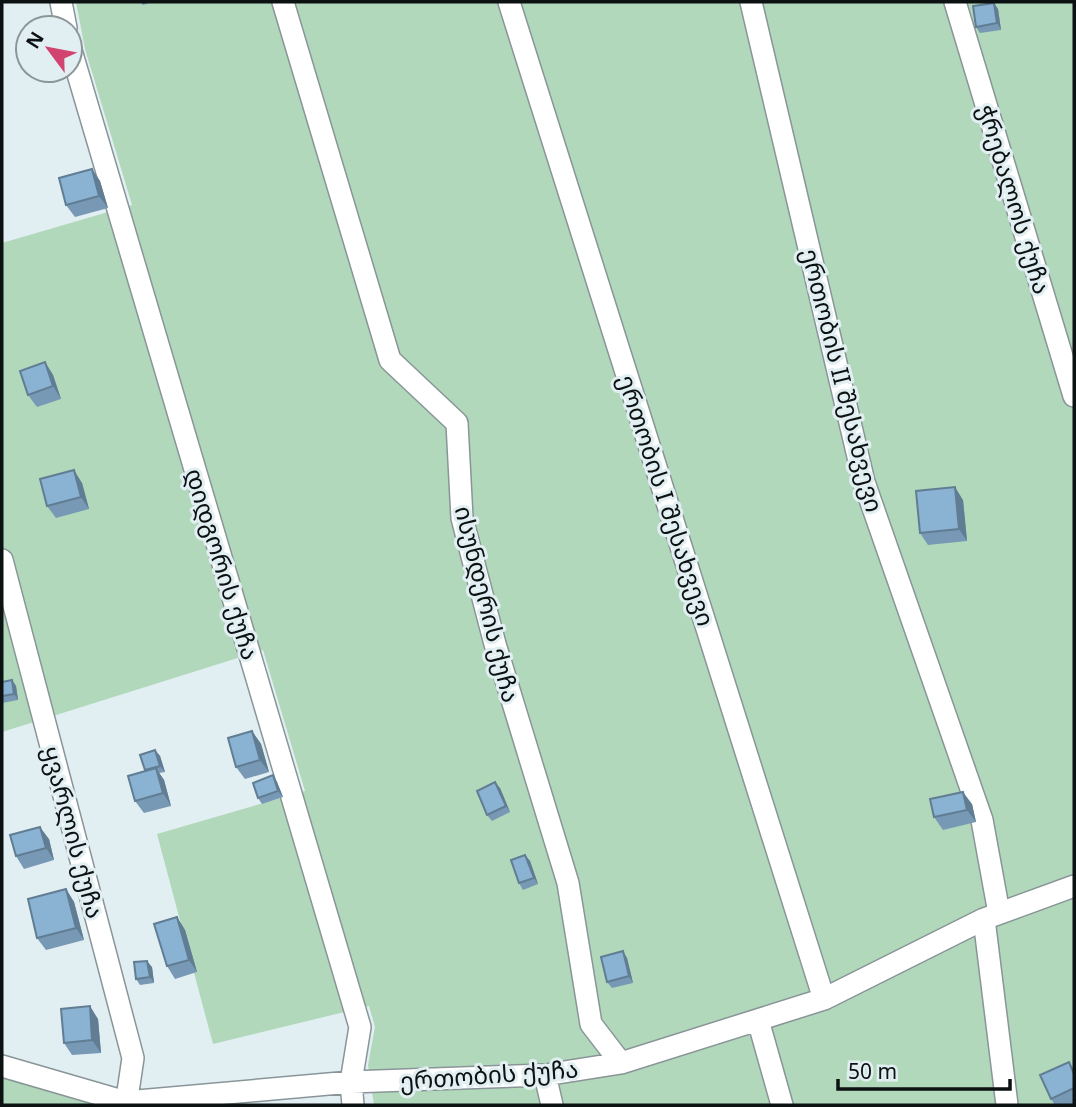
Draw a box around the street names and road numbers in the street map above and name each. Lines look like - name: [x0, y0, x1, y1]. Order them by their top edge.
- street label: ჭრებალოს ქუჩა: [970, 100, 1060, 298]
- street label: ერთობის II შესახვევი: [794, 245, 892, 515]
- street label: ერთობის I შესახვევი: [611, 370, 723, 630]
- street label: დიდგორის ქუჩა: [178, 464, 268, 664]
- street label: ისუნდერის ქუჩა: [448, 502, 528, 706]
- street label: ყვარლის ქუჩა: [35, 742, 113, 922]
- street label: ერთობის ქუჩა: [399, 1051, 579, 1097]

